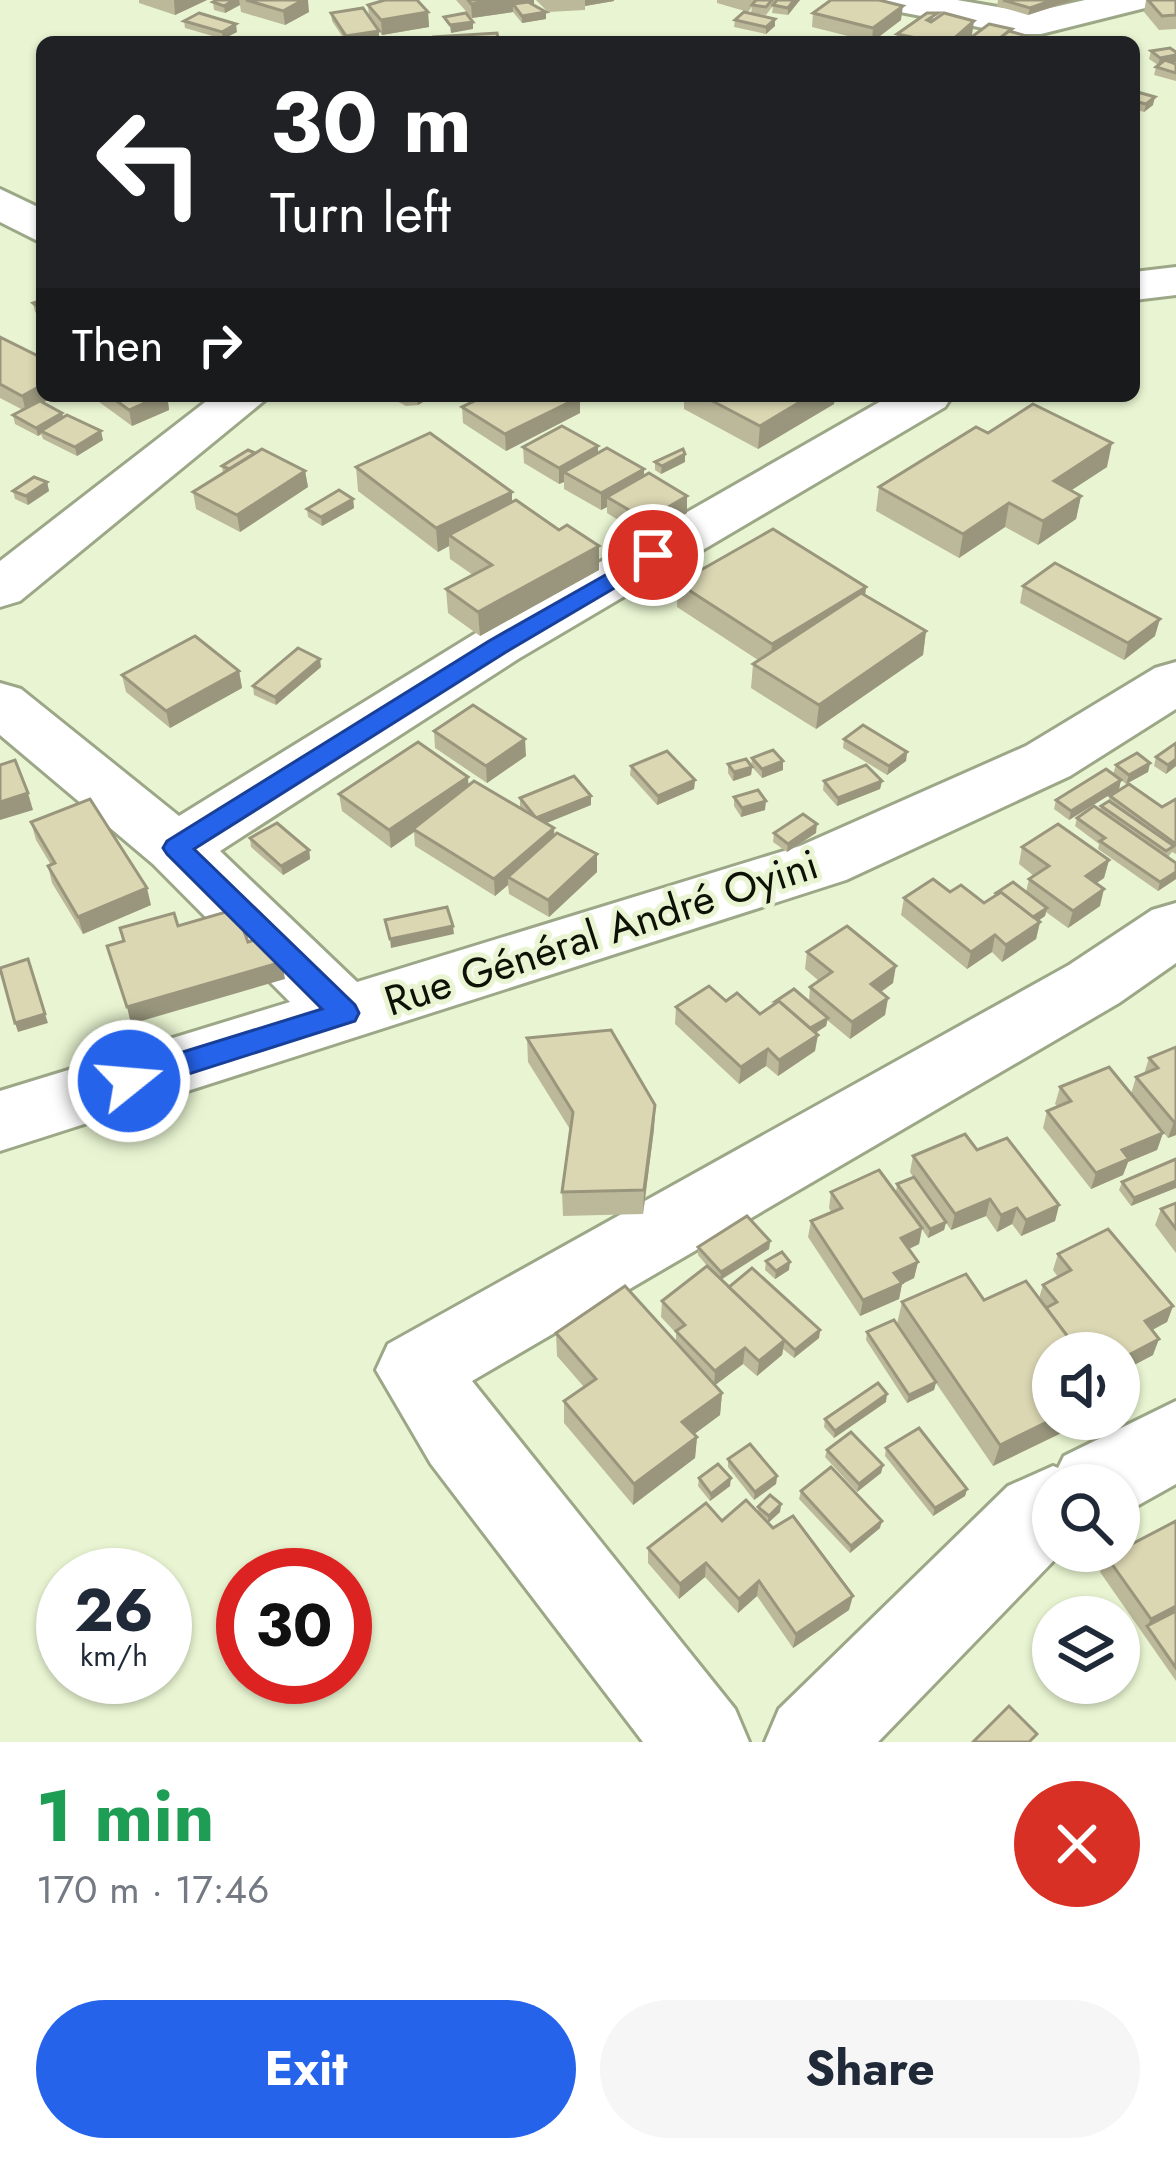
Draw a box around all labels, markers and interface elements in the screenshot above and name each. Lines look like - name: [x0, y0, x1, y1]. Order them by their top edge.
- text: 30 m: [270, 62, 472, 184]
- icon: left: [72, 84, 228, 240]
- text: Turn left: [270, 174, 451, 252]
- icon: right: [187, 312, 253, 378]
- text: Then: [72, 313, 163, 378]
- pin: [602, 504, 704, 606]
- icon: arrive: [620, 522, 686, 588]
- street label: Rue Général André Oyini: [377, 834, 826, 1031]
- position arrow: [66, 1018, 192, 1144]
- map controls: [1032, 1332, 1140, 1704]
- button: sound: [1032, 1332, 1140, 1440]
- button: search: [1032, 1464, 1140, 1572]
- speed limit sign: 30: [216, 1548, 372, 1704]
- text: 26: [74, 1567, 154, 1654]
- button: layers: [1032, 1596, 1140, 1704]
- text: km/h: [80, 1634, 148, 1677]
- text: 1 min: [36, 1764, 215, 1868]
- button: close: [1014, 1781, 1140, 1907]
- text: 170 m · 17:46: [36, 1861, 270, 1918]
- button: Exit: [36, 2000, 576, 2138]
- button: Share: [600, 2000, 1140, 2138]

